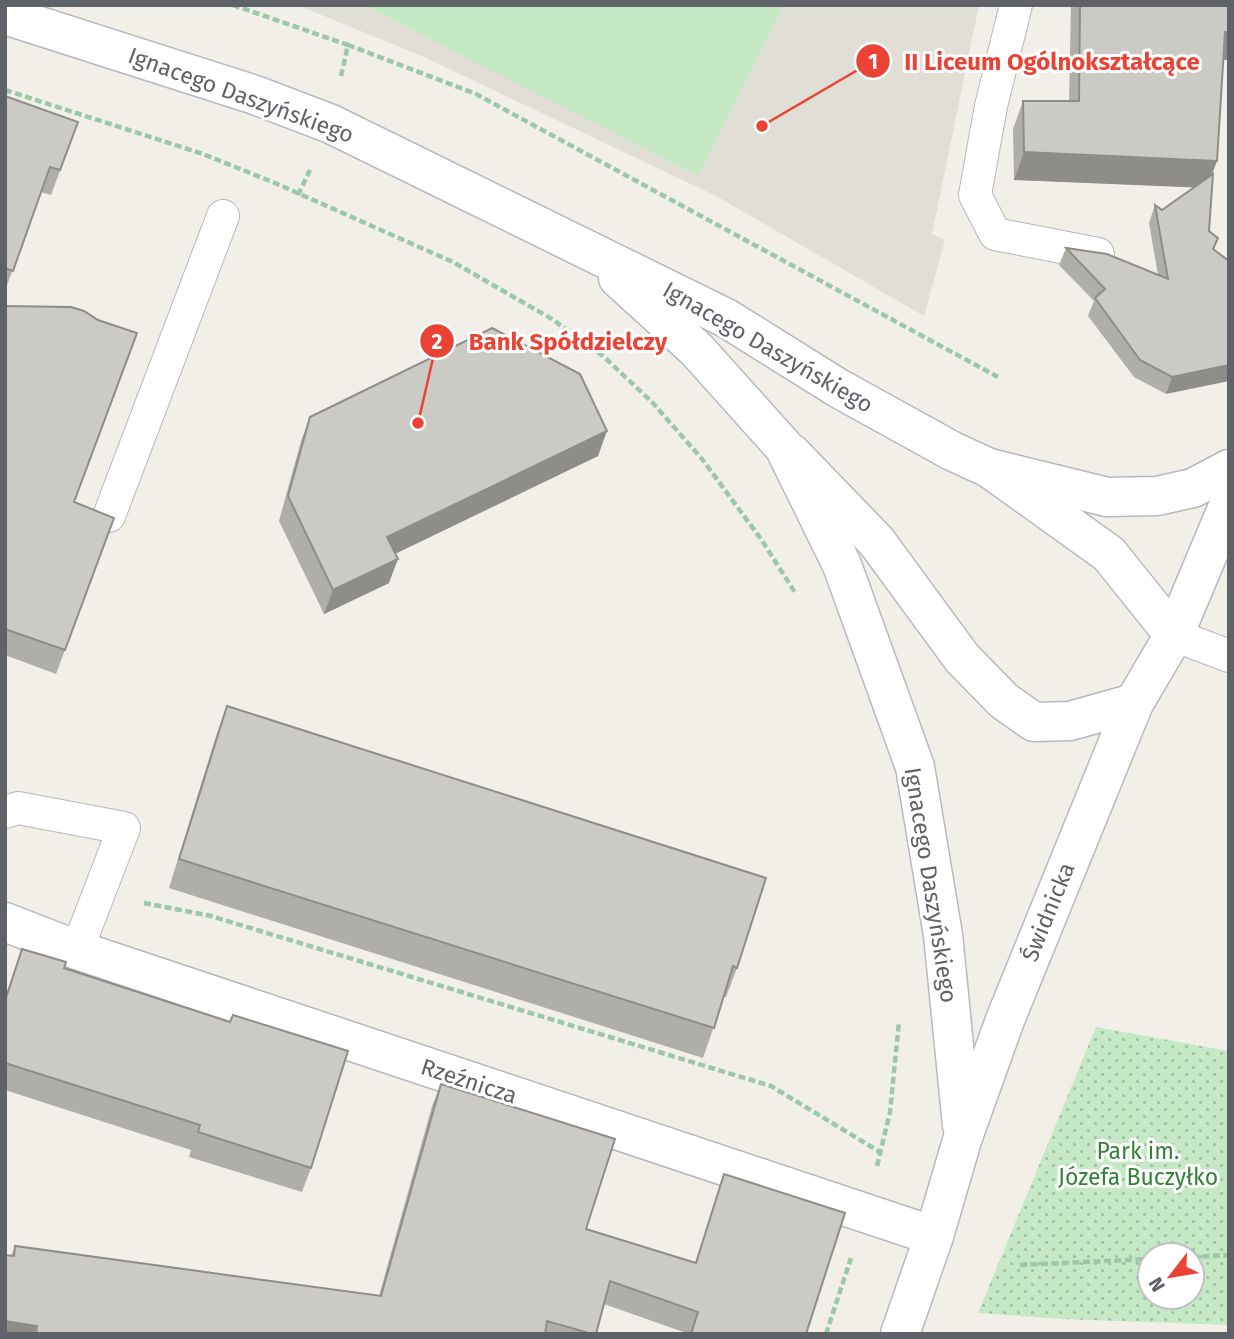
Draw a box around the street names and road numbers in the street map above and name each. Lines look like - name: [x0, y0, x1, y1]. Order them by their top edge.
- street label: Ignacego Daszyńskiego: [124, 41, 358, 149]
- street label: Ignacego Daszyńskiego: [658, 275, 878, 419]
- street label: Ignacego Daszyńskiego: [899, 765, 963, 1005]
- street label: Świdnicka: [1015, 858, 1080, 966]
- street label: Rzeźnicza: [417, 1052, 521, 1110]

